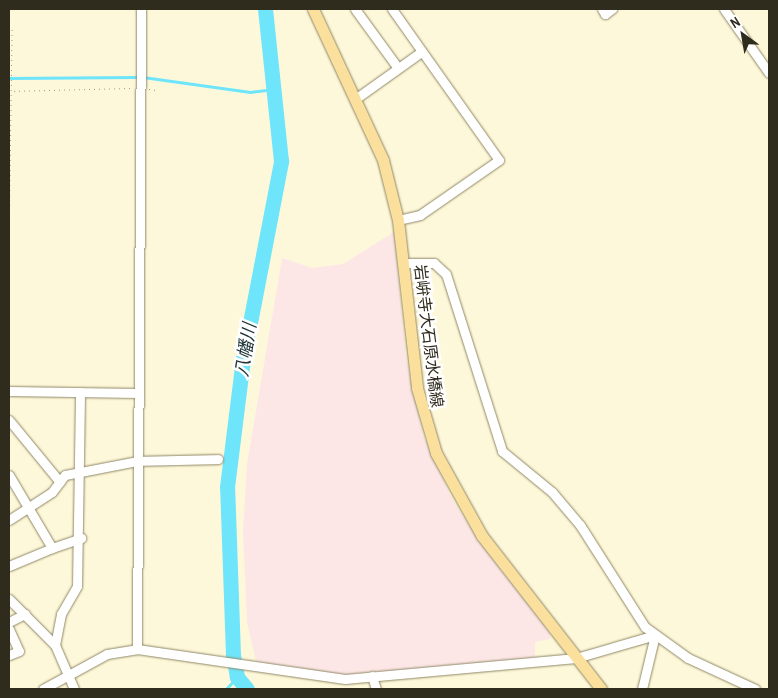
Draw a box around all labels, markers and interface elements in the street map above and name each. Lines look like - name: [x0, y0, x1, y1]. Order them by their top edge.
- north arrow: [718, 10, 768, 60]
- text: N: [727, 12, 743, 32]
- street label: 岩峅寺大石原水橋線: [411, 263, 447, 409]
- water label: 八幡川: [231, 322, 261, 378]

